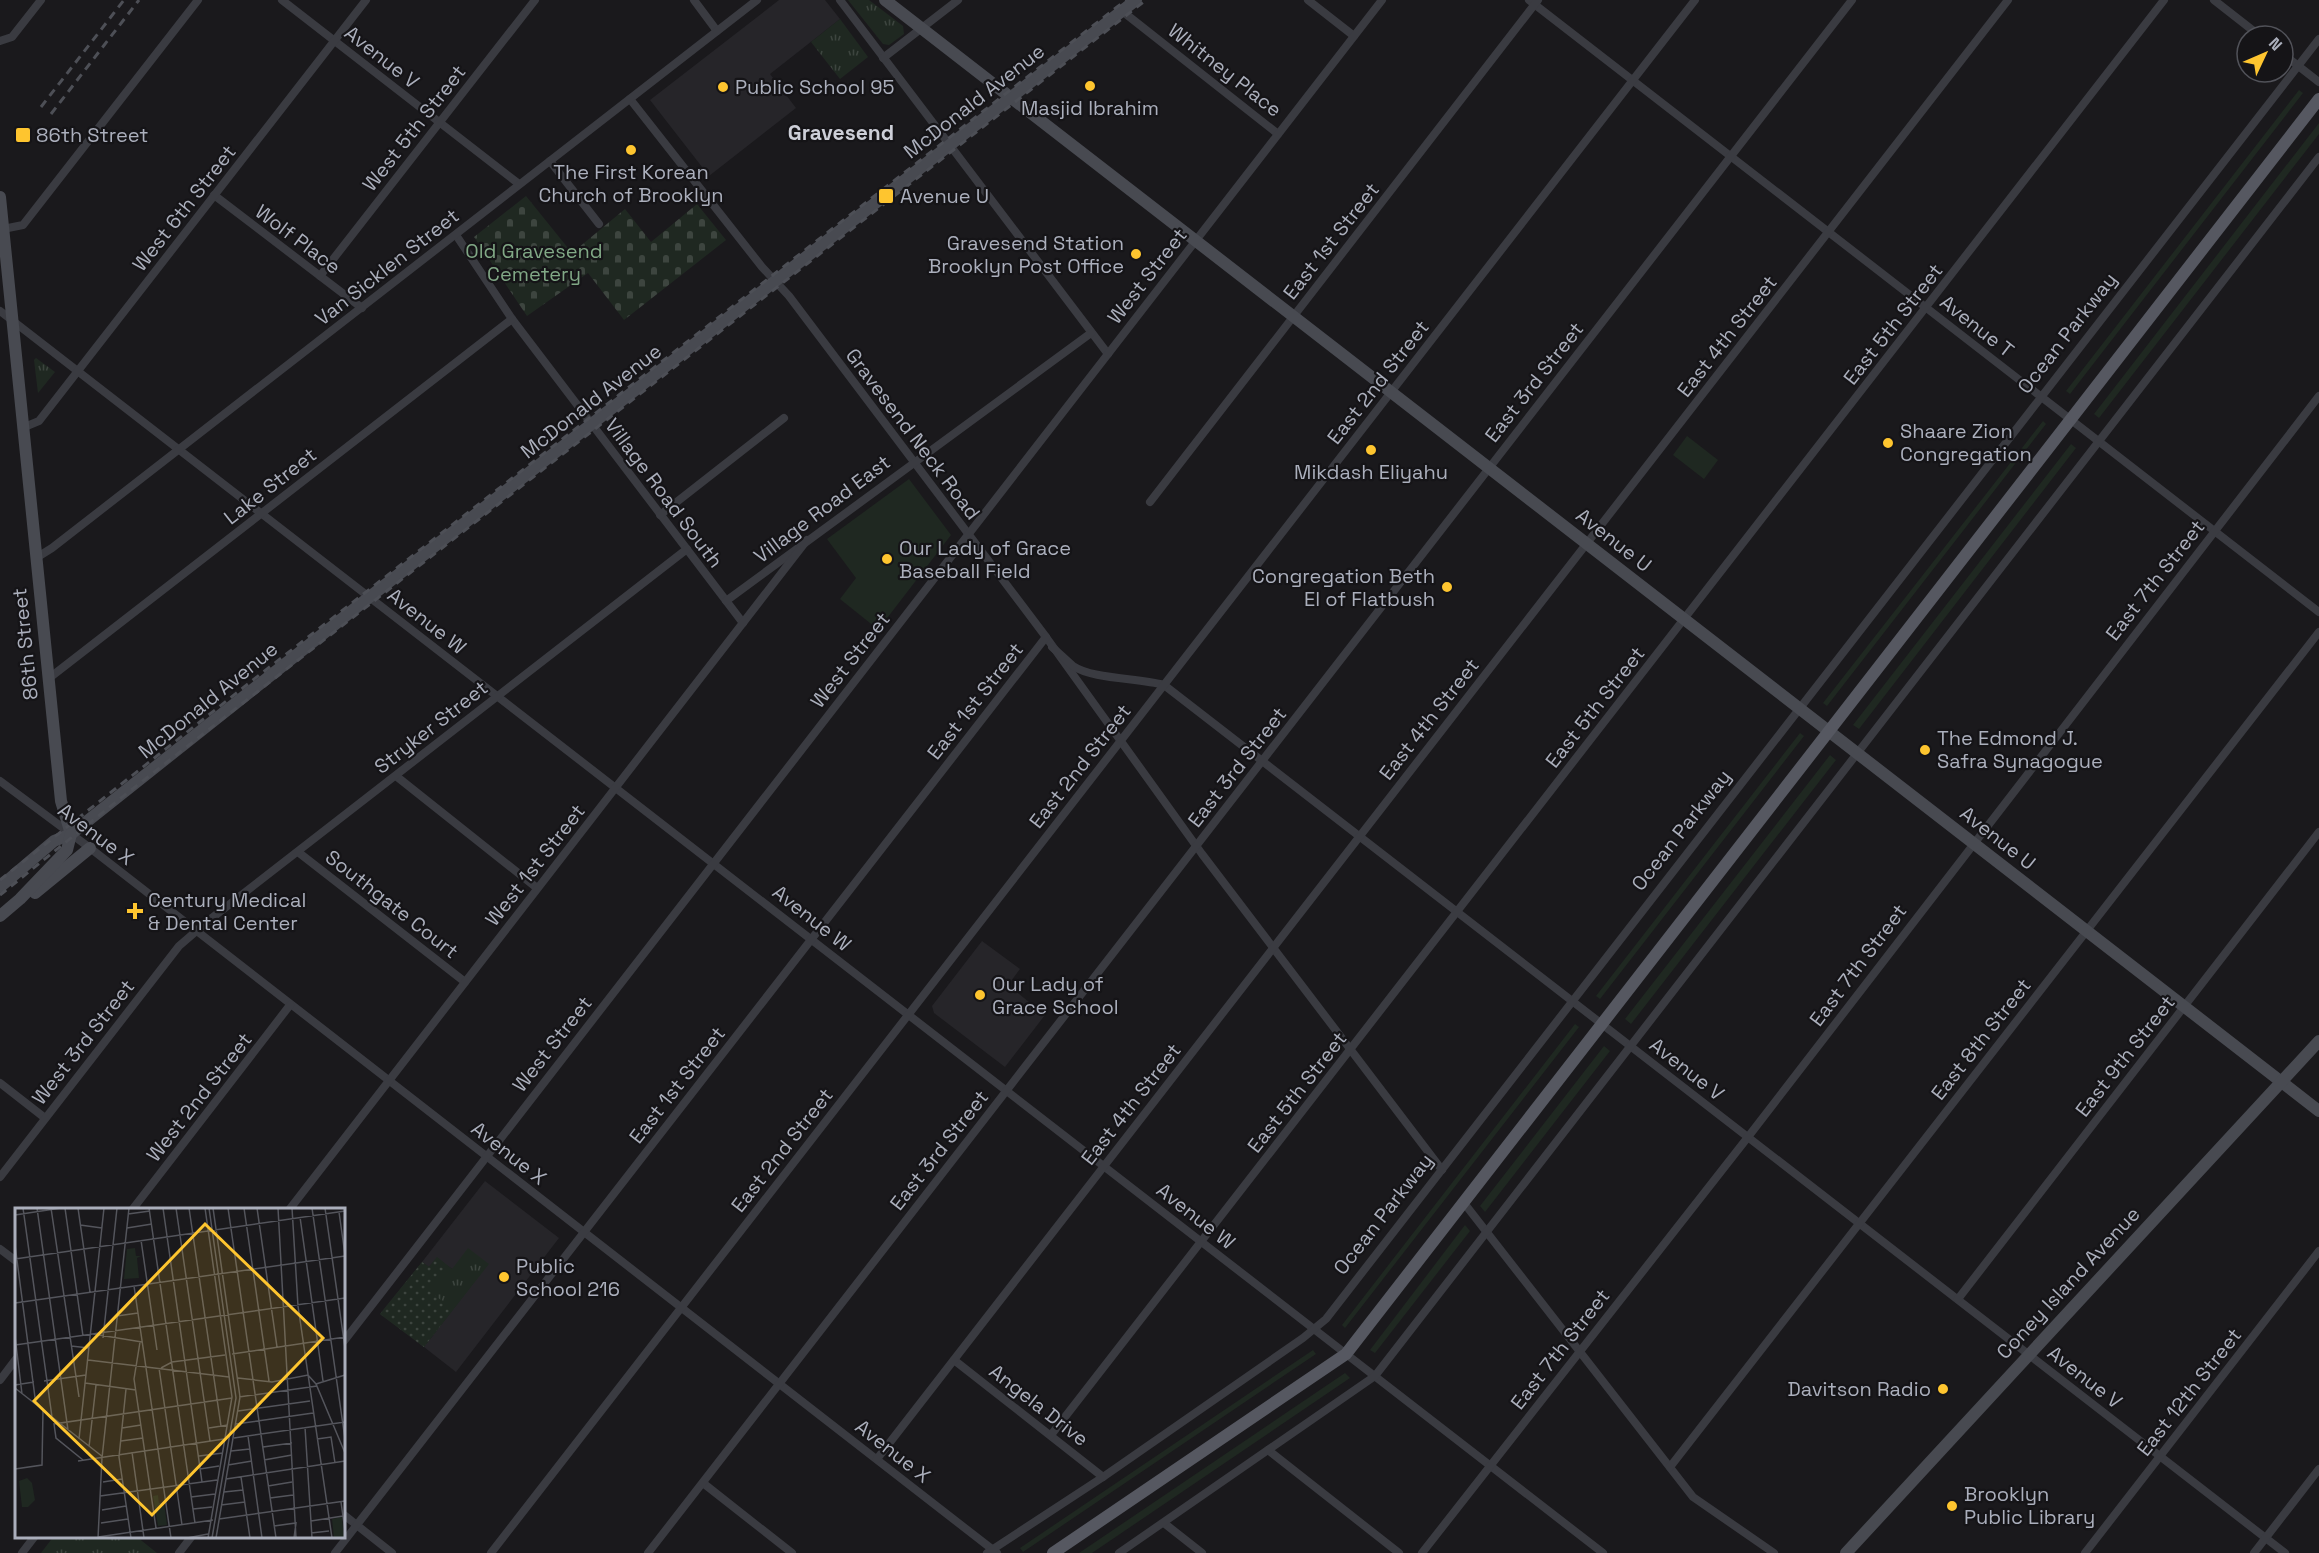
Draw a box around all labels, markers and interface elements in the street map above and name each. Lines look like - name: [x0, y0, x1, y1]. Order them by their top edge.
- street label: Whitney Place: [1163, 17, 1287, 123]
- street label: Avenue V: [339, 20, 425, 94]
- north arrow: [2235, 24, 2295, 84]
- text: N: [2264, 33, 2287, 55]
- street label: McDonald Avenue: [898, 38, 1050, 164]
- street label: West 5th Street: [357, 60, 471, 196]
- place label: Public School 95: [735, 74, 895, 100]
- marker: Masjid Ibrahim: [1083, 79, 1097, 93]
- marker: Public School 95: [716, 80, 730, 94]
- place label: Masjid Ibrahim: [1021, 95, 1159, 121]
- district label: Gravesend: [788, 119, 894, 146]
- place label: 86th Street: [36, 122, 148, 148]
- marker: 86th Street: [14, 126, 32, 144]
- street label: West 6th Street: [126, 139, 242, 277]
- marker: The First Korean Church of Brooklyn: [624, 143, 638, 157]
- place label: The First Korean Church of Brooklyn: [539, 159, 723, 208]
- street label: East 1st Street: [1277, 177, 1385, 305]
- place label: Avenue U: [900, 183, 989, 209]
- marker: Avenue U: [877, 187, 895, 205]
- street label: Wolf Place: [250, 198, 346, 280]
- street label: Van Sicklen Street: [310, 203, 464, 331]
- street label: West Street: [1101, 223, 1193, 329]
- place label: Gravesend Station Brooklyn Post Office: [928, 230, 1124, 279]
- park label: Old Gravesend Cemetery: [465, 238, 603, 287]
- marker: Gravesend Station Brooklyn Post Office: [1129, 247, 1143, 261]
- street label: East 5th Street: [1837, 258, 1949, 390]
- street label: Ocean Parkway: [2011, 267, 2123, 399]
- street label: East 4th Street: [1671, 270, 1783, 402]
- street label: Avenue T: [1935, 289, 2019, 363]
- street label: East 2nd Street: [1321, 315, 1435, 449]
- street label: East 3rd Street: [1479, 317, 1589, 447]
- street label: McDonald Avenue: [515, 338, 667, 464]
- street label: Gravesend Neck Road: [840, 343, 986, 525]
- street label: Village Road South: [599, 413, 729, 573]
- place label: Shaare Zion Congregation: [1900, 418, 2032, 467]
- marker: Shaare Zion Congregation: [1881, 436, 1895, 450]
- street label: Lake Street: [218, 442, 322, 530]
- marker: Mikdash Eliyahu: [1364, 443, 1378, 457]
- street label: Village Road East: [748, 449, 896, 569]
- place label: Mikdash Eliyahu: [1294, 459, 1448, 485]
- street label: Avenue U: [1571, 502, 1657, 578]
- street label: East 7th Street: [2100, 514, 2210, 646]
- place label: Our Lady of Grace Baseball Field: [899, 535, 1071, 584]
- marker: Our Lady of Grace Baseball Field: [880, 552, 894, 566]
- place label: Congregation Beth El of Flatbush: [1252, 563, 1435, 612]
- marker: Congregation Beth El of Flatbush: [1440, 580, 1454, 594]
- street label: Avenue W: [382, 582, 472, 660]
- street label: 86th Street: [6, 587, 44, 701]
- street label: West Street: [804, 607, 896, 713]
- street label: McDonald Avenue: [133, 636, 283, 764]
- street label: East 1st Street: [921, 637, 1029, 765]
- street label: East 5th Street: [1539, 641, 1651, 773]
- street label: East 4th Street: [1373, 653, 1485, 785]
- street label: Stryker Street: [369, 675, 493, 779]
- street label: East 2nd Street: [1023, 699, 1137, 833]
- street label: East 3rd Street: [1182, 702, 1292, 832]
- place label: The Edmond J. Safra Synagogue: [1937, 725, 2103, 774]
- marker: The Edmond J. Safra Synagogue: [1918, 743, 1932, 757]
- street label: Ocean Parkway: [1625, 764, 1737, 896]
- street label: Avenue X: [53, 797, 139, 871]
- street label: West 1st Street: [479, 799, 591, 931]
- street label: Avenue U: [1955, 800, 2041, 876]
- street label: Southgate Court: [320, 844, 464, 964]
- street label: Avenue W: [767, 879, 857, 957]
- place label: Century Medical & Dental Center: [148, 887, 306, 936]
- street label: East 7th Street: [1804, 899, 1912, 1031]
- marker: Century Medical & Dental Center: [126, 902, 144, 920]
- place label: Our Lady of Grace School: [992, 971, 1119, 1020]
- street label: East 8th Street: [1925, 973, 2037, 1105]
- street label: West 3rd Street: [26, 974, 140, 1110]
- marker: Our Lady of Grace School: [973, 988, 987, 1002]
- street label: East 9th Street: [2069, 990, 2181, 1122]
- street label: West Street: [506, 991, 598, 1097]
- street label: East 1st Street: [623, 1021, 731, 1149]
- street label: East 5th Street: [1241, 1026, 1353, 1158]
- street label: West 2nd Street: [140, 1027, 258, 1167]
- street label: Avenue V: [1644, 1032, 1730, 1106]
- street label: East 4th Street: [1075, 1038, 1187, 1170]
- street label: East 2nd Street: [725, 1083, 839, 1217]
- street label: East 3rd Street: [884, 1085, 994, 1215]
- street label: Avenue X: [466, 1115, 552, 1191]
- street label: Ocean Parkway: [1327, 1148, 1439, 1280]
- street label: Avenue W: [1151, 1177, 1241, 1255]
- street label: Coney Island Avenue: [1991, 1201, 2145, 1365]
- inset map: [15, 1208, 345, 1538]
- place label: Public School 216: [516, 1253, 620, 1302]
- marker: Public School 216: [497, 1270, 511, 1284]
- street label: East 7th Street: [1505, 1283, 1615, 1415]
- street label: East 12th Street: [2131, 1323, 2247, 1461]
- street label: Avenue V: [2042, 1340, 2128, 1414]
- street label: Angela Drive: [984, 1358, 1094, 1452]
- place label: Davitson Radio: [1788, 1376, 1931, 1402]
- marker: Davitson Radio: [1936, 1382, 1950, 1396]
- street label: Avenue X: [850, 1413, 936, 1489]
- place label: Brooklyn Public Library: [1964, 1481, 2095, 1530]
- marker: Brooklyn Public Library: [1945, 1499, 1959, 1513]

